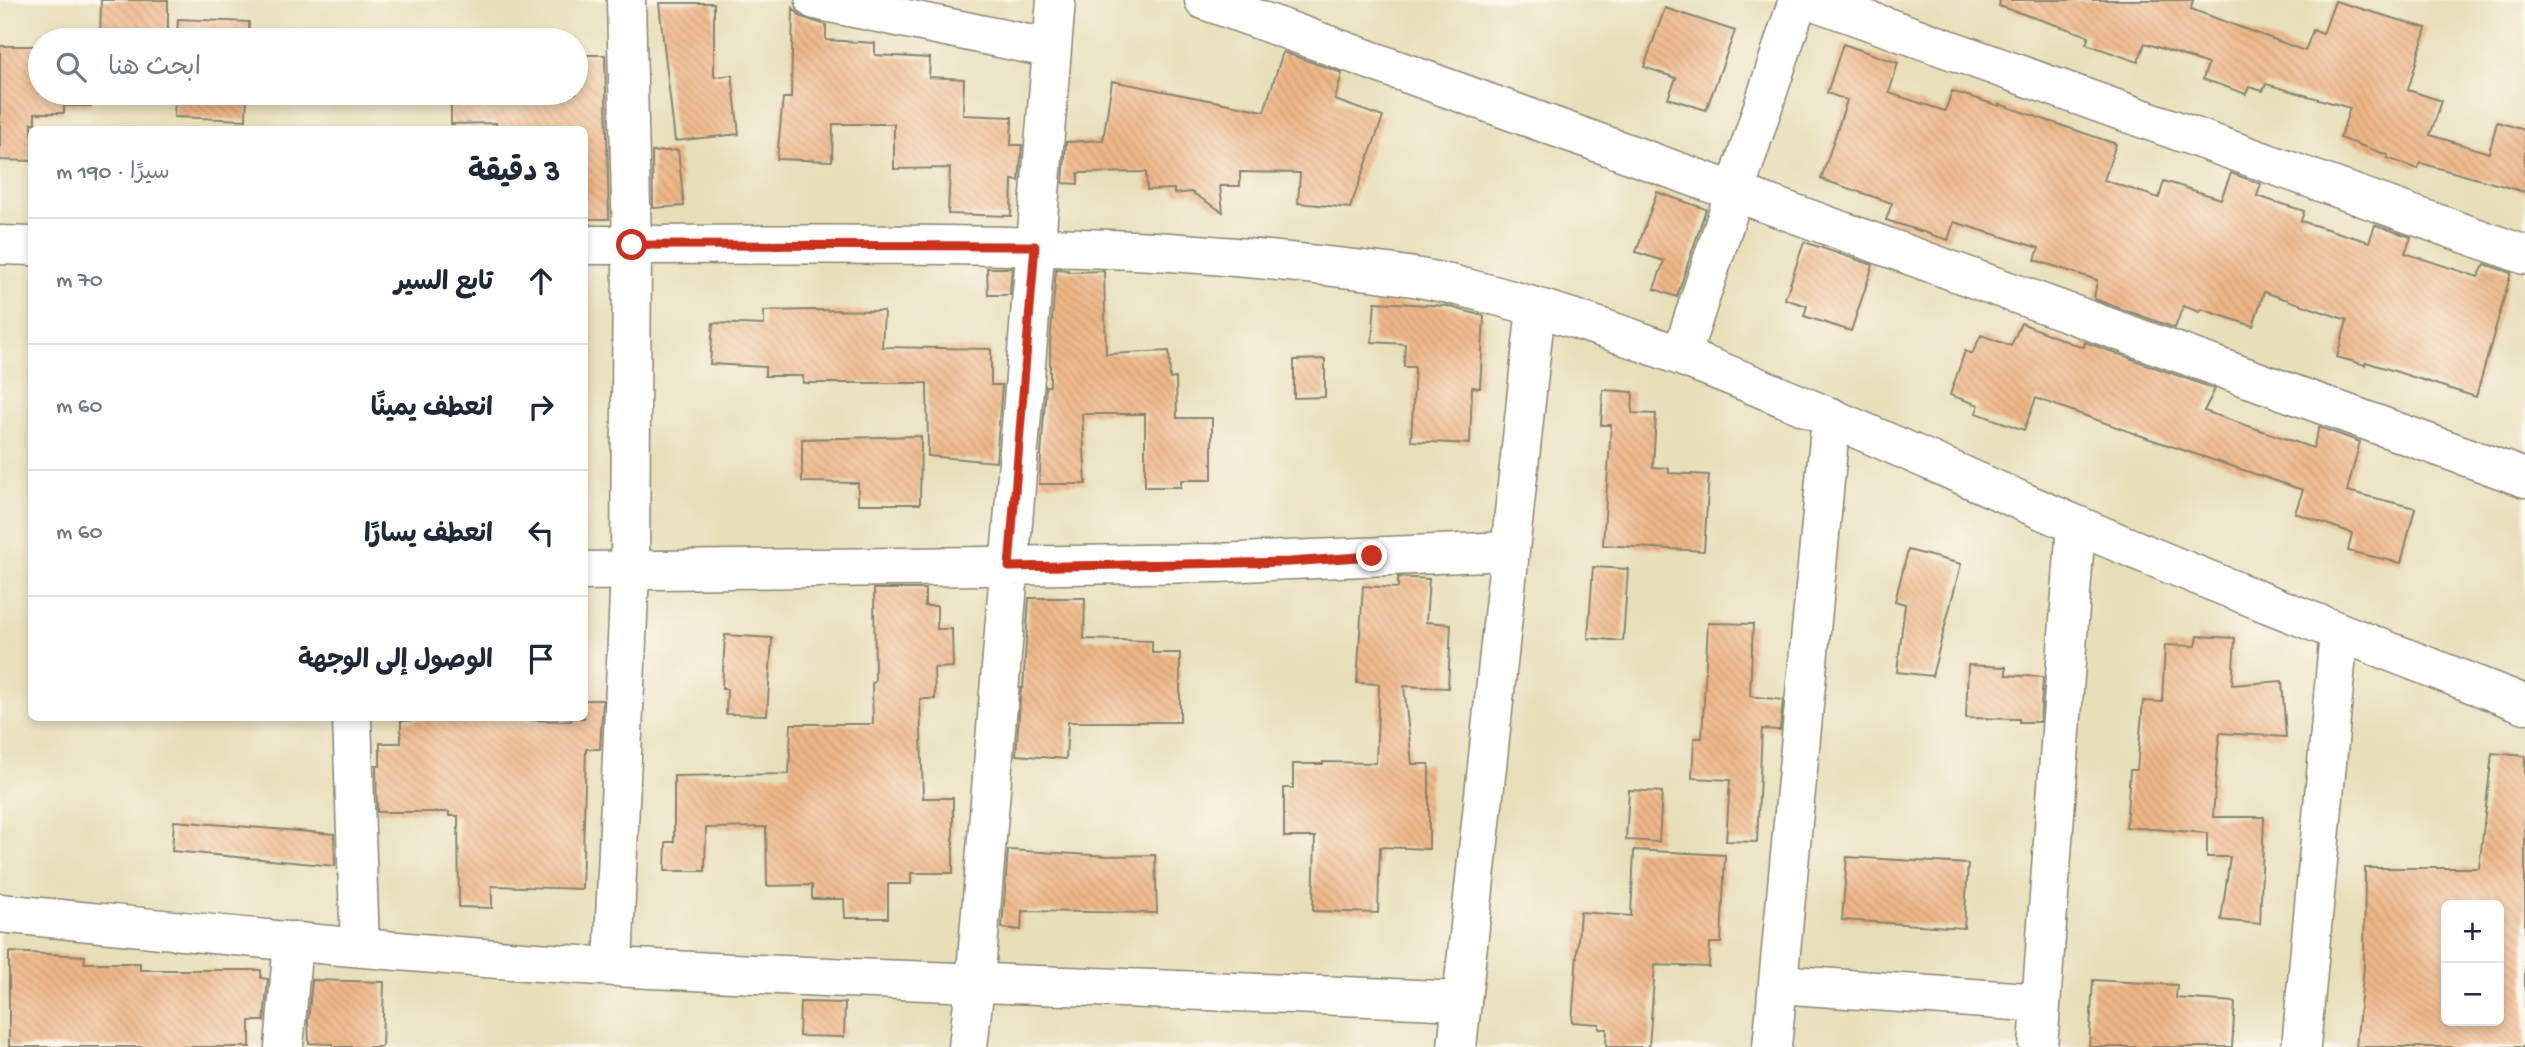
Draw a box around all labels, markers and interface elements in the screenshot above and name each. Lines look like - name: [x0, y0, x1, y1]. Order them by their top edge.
- search box: [28, 28, 588, 105]
- icon: search: [52, 48, 90, 86]
- text: ابحث هنا: [108, 54, 201, 85]
- text: 3 دقيقة: [468, 157, 560, 192]
- text: سيرًا · 190 m: [56, 160, 170, 187]
- route start: [616, 229, 647, 260]
- icon: ahead: [522, 262, 560, 300]
- text: 70 m: [56, 268, 103, 295]
- text: تابع السير: [394, 269, 493, 300]
- icon: right: [522, 388, 560, 426]
- text: 60 m: [56, 394, 103, 421]
- text: انعطف يمينًا: [371, 395, 493, 426]
- icon: left: [522, 514, 560, 552]
- text: 60 m: [56, 520, 103, 547]
- text: انعطف يسارًا: [364, 521, 493, 552]
- route end: [1356, 540, 1387, 571]
- icon: arrive: [522, 640, 560, 678]
- text: الوصول إلى الوجهة: [298, 647, 493, 678]
- map controls: [2441, 900, 2504, 1026]
- button: +: [2441, 900, 2504, 963]
- button: −: [2441, 963, 2504, 1026]

